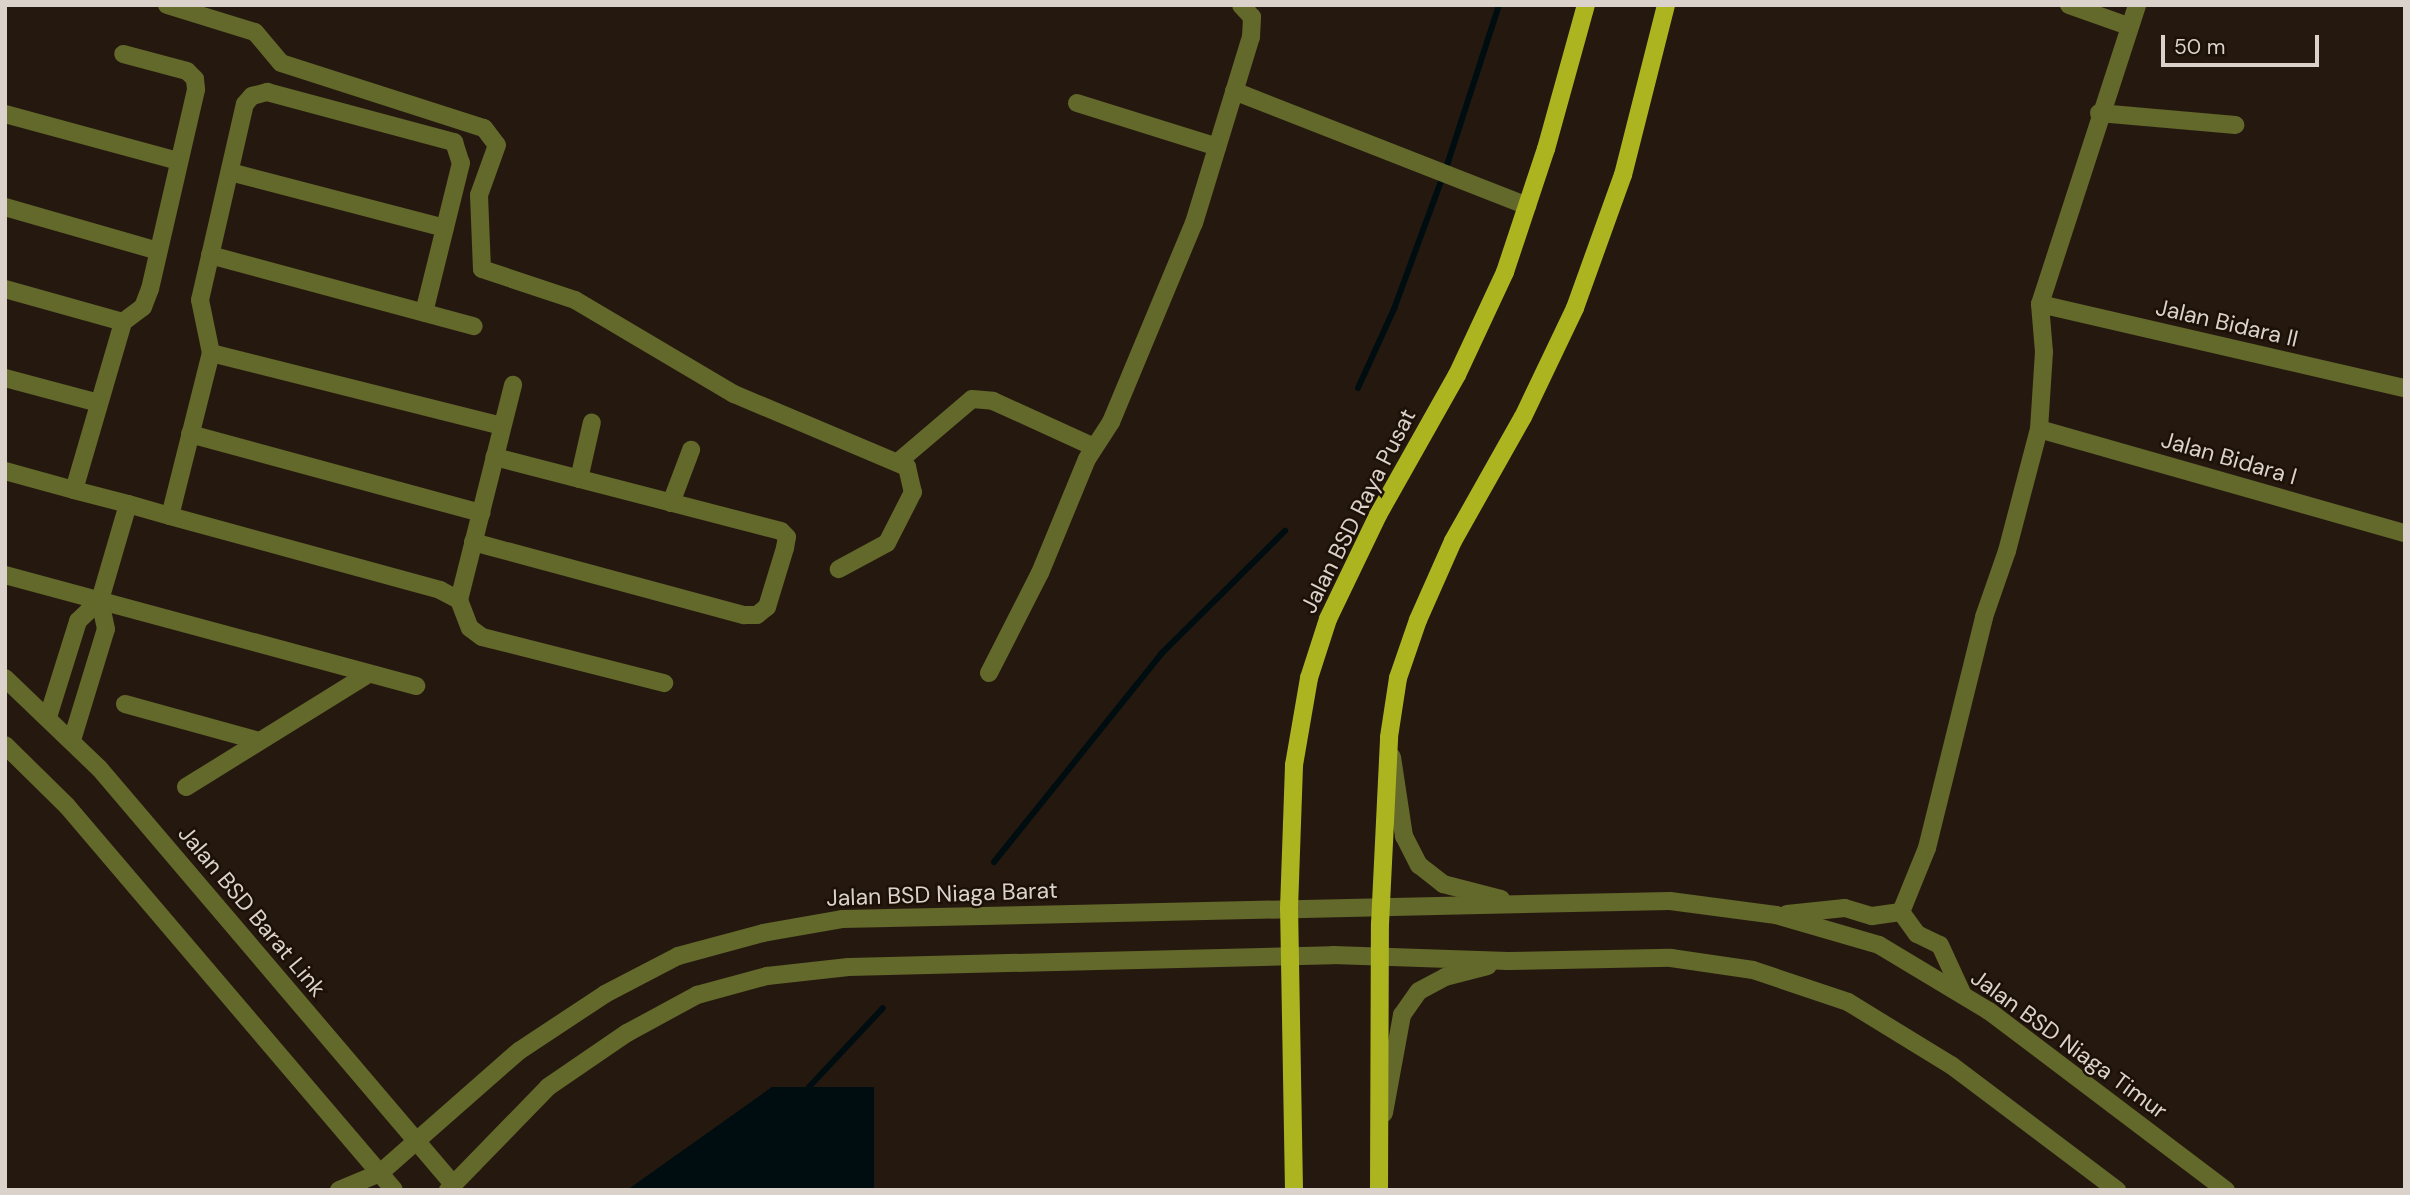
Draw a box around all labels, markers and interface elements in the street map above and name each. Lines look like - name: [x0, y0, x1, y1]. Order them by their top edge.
- scale bar: [2165, 21, 2322, 65]
- text: 50 m: [2174, 33, 2225, 61]
- street label: Jalan Bidara II: [2153, 293, 2301, 353]
- street label: Jalan BSD Raya Pusat: [1294, 404, 1422, 618]
- street label: Jalan Bidara I: [2158, 425, 2300, 491]
- street label: Jalan BSD Barat Link: [172, 820, 332, 1002]
- street label: Jalan BSD Niaga Barat: [826, 876, 1058, 912]
- street label: Jalan BSD Niaga Timur: [1965, 963, 2173, 1125]

